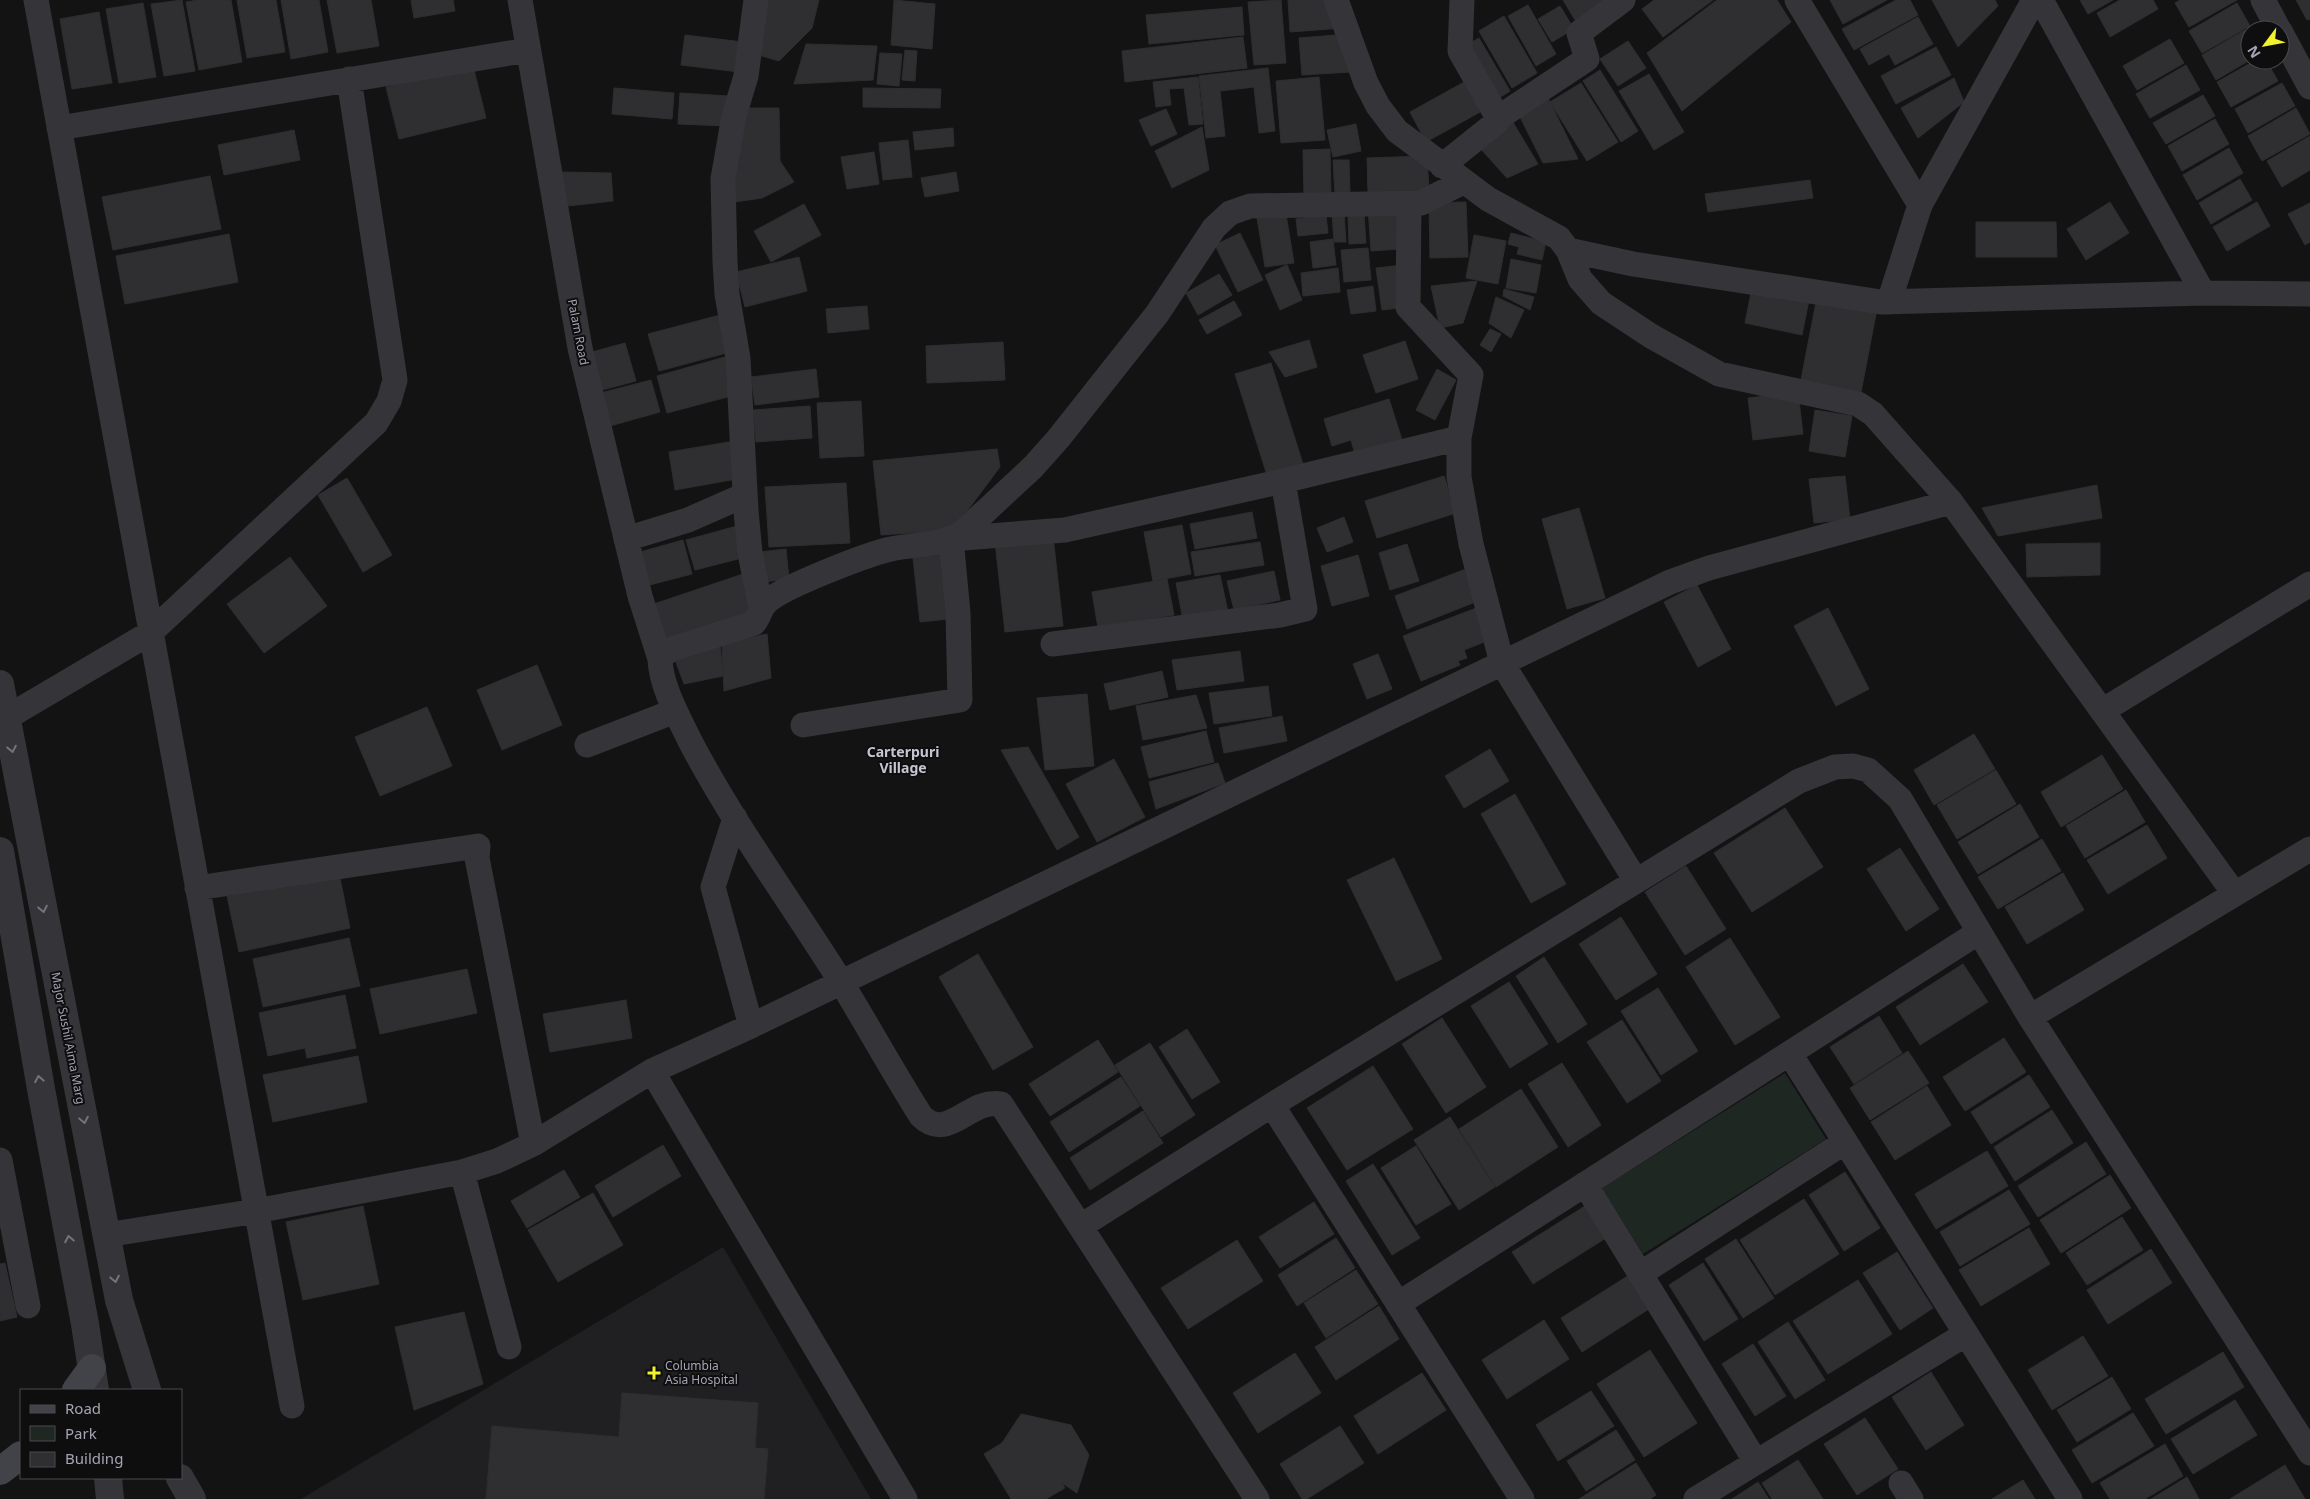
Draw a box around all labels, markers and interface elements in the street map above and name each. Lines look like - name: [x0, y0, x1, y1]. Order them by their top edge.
- north arrow: [2240, 20, 2290, 70]
- text: N: [2242, 42, 2265, 62]
- street label: Palam Road: [564, 297, 593, 366]
- district label: Carterpuri Village: [867, 742, 939, 777]
- one-way arrow: [6, 745, 17, 753]
- one-way arrow: [37, 904, 48, 913]
- street label: Major Sushil Aima Marg: [47, 970, 90, 1105]
- one-way arrow: [35, 1075, 45, 1083]
- one-way arrow: [78, 1115, 88, 1124]
- one-way arrow: [65, 1234, 75, 1243]
- one-way arrow: [109, 1275, 119, 1284]
- place label: Columbia Asia Hospital: [665, 1357, 738, 1388]
- marker: Columbia Asia Hospital: [647, 1366, 661, 1380]
- legend: [20, 1389, 182, 1479]
- text: Road: [65, 1398, 101, 1418]
- text: Park: [65, 1423, 97, 1443]
- text: Building: [65, 1448, 123, 1468]

